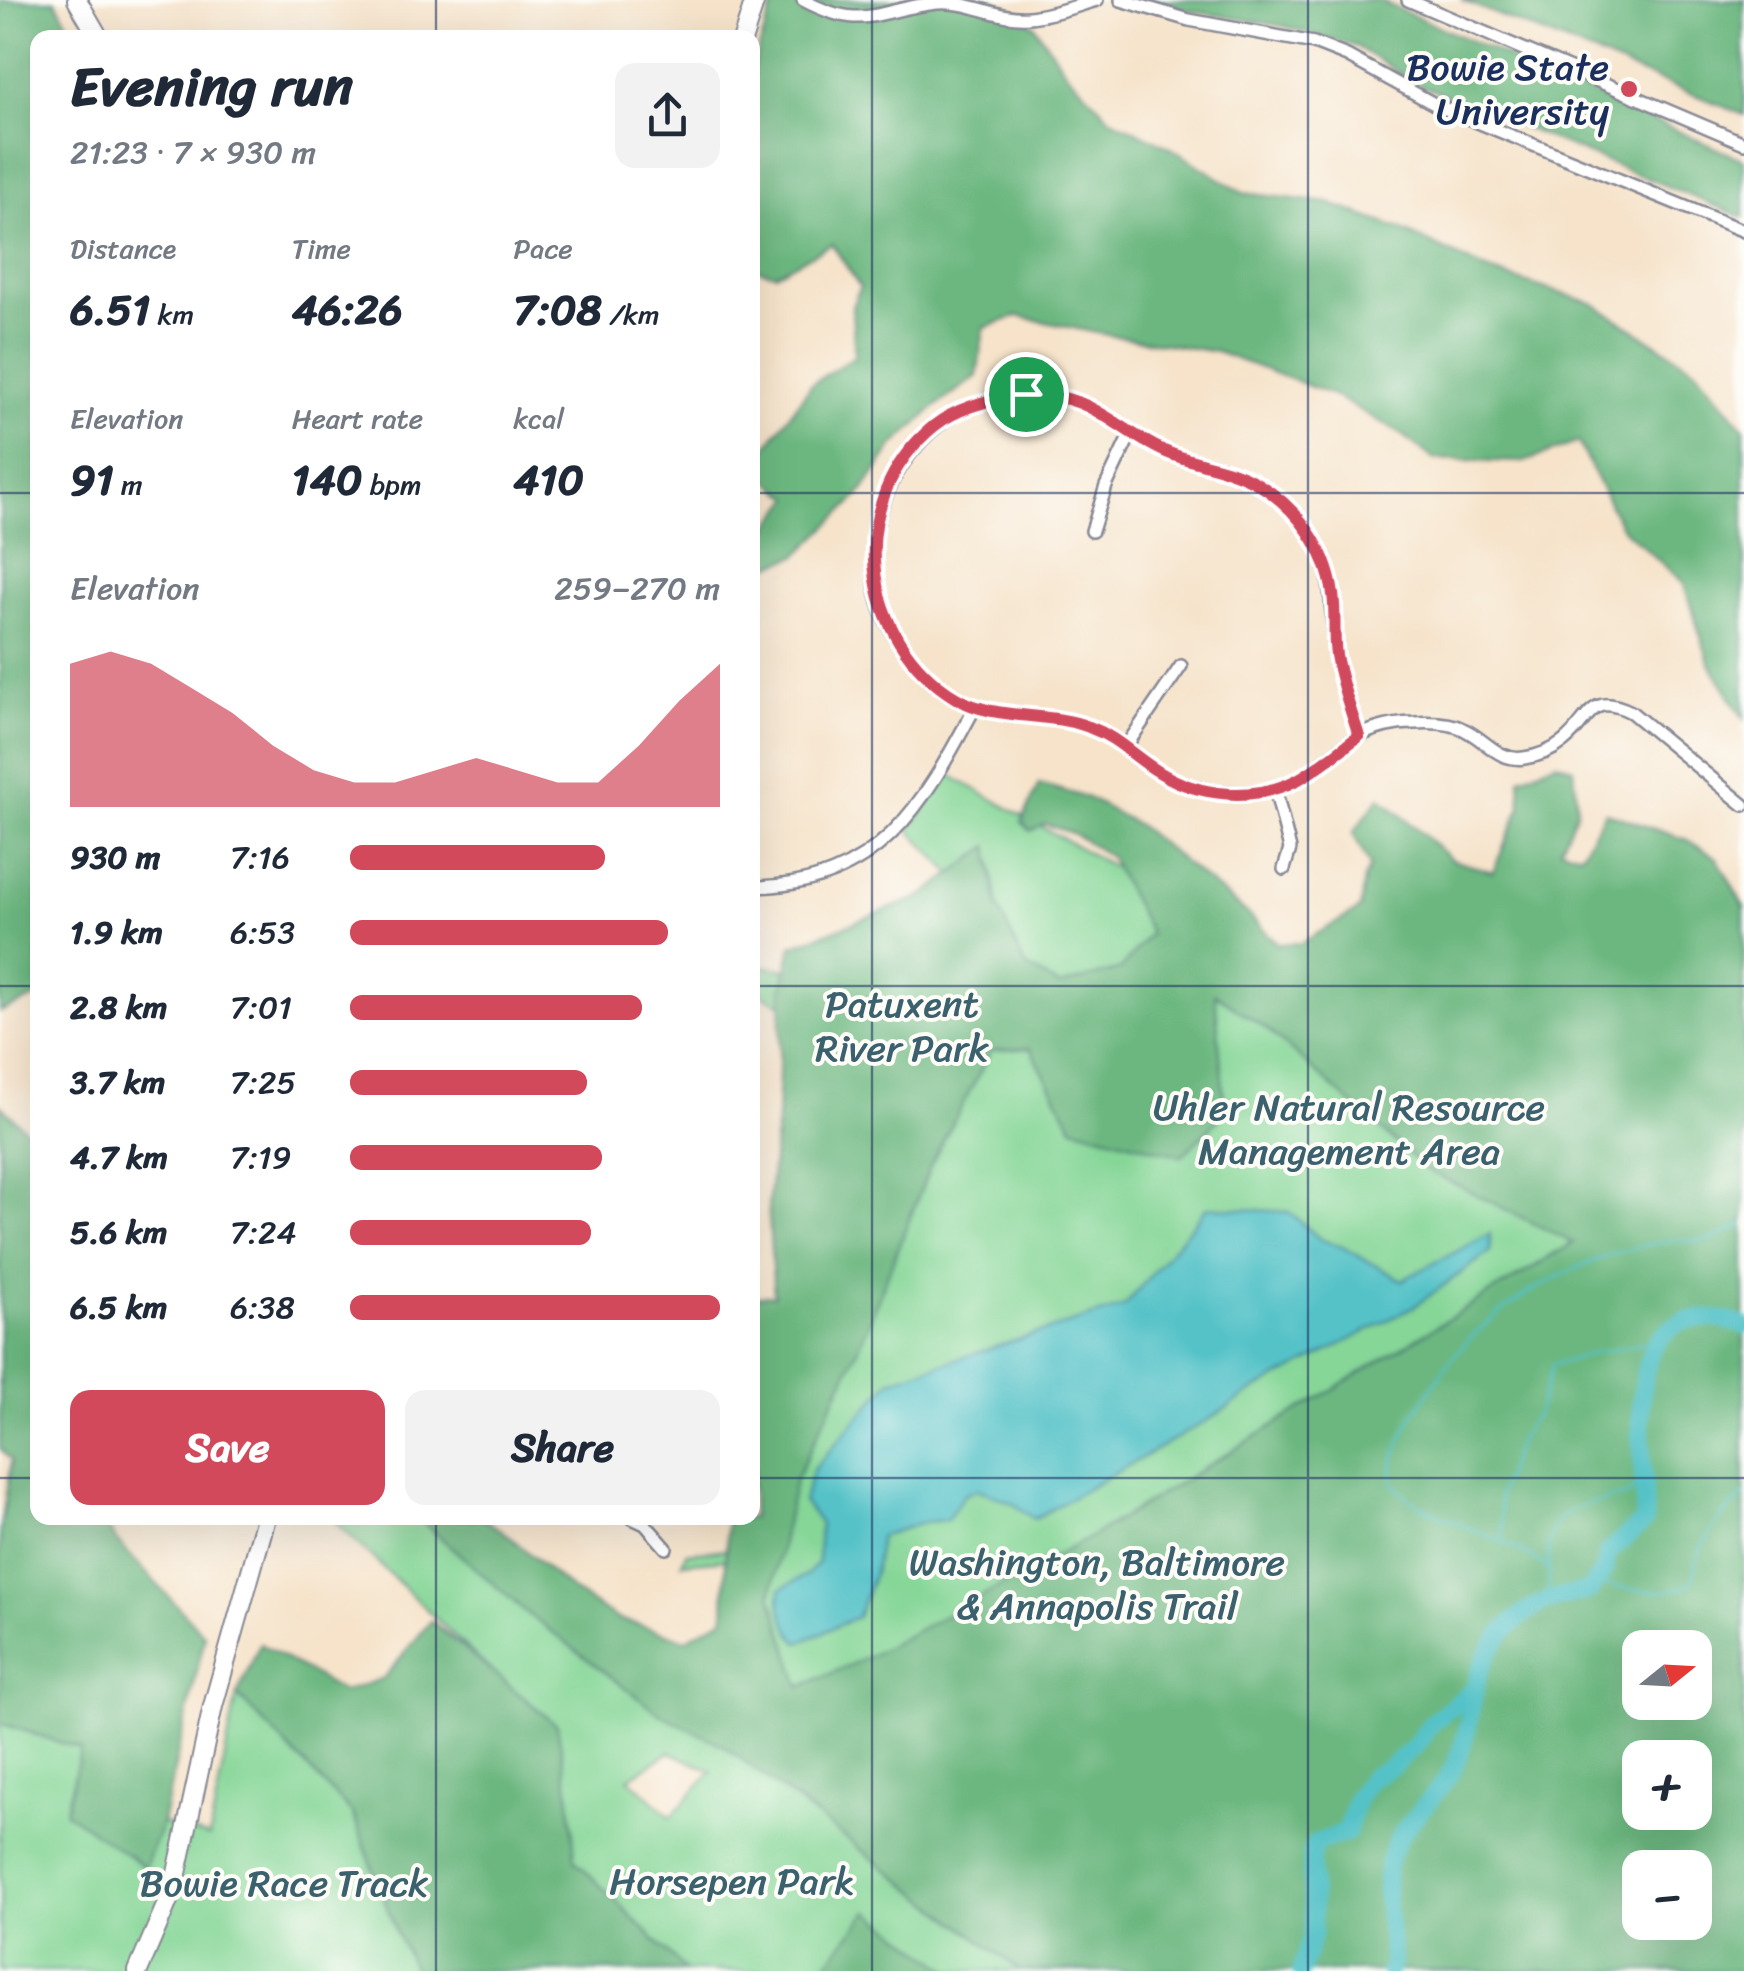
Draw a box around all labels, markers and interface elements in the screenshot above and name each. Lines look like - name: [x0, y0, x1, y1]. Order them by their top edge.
- place label: Bowie State University: [1406, 34, 1610, 145]
- text: Evening run: [70, 38, 353, 135]
- button: share: [615, 63, 720, 168]
- marker: Bowie State University: [1618, 78, 1640, 100]
- text: 21:23 · 7 × 930 m: [70, 124, 316, 181]
- text: Distance: [70, 224, 176, 273]
- text: Time: [292, 224, 351, 273]
- text: Pace: [513, 224, 573, 273]
- text: 6.51: [70, 273, 150, 347]
- text: 46:26: [292, 273, 403, 347]
- text: 7:08: [513, 273, 602, 347]
- text: km: [150, 290, 194, 339]
- text: /km: [602, 290, 659, 339]
- pin: [984, 352, 1069, 437]
- icon: arrive: [999, 367, 1054, 422]
- text: Elevation: [70, 394, 183, 443]
- text: Heart rate: [292, 394, 423, 443]
- text: kcal: [513, 394, 564, 443]
- text: 91: [70, 443, 114, 517]
- text: 140: [292, 443, 362, 517]
- text: 410: [513, 443, 584, 517]
- text: m: [114, 460, 143, 509]
- text: bpm: [362, 460, 421, 509]
- text: Elevation: [70, 560, 200, 617]
- text: 259–270 m: [554, 560, 720, 617]
- text: 930 m: [70, 829, 160, 886]
- text: 7:16: [230, 829, 290, 886]
- text: 1.9 km: [70, 904, 163, 961]
- text: 6:53: [230, 904, 295, 961]
- park label: Patuxent River Park: [815, 971, 989, 1082]
- text: 2.8 km: [70, 979, 167, 1036]
- text: 7:01: [230, 979, 292, 1036]
- text: 3.7 km: [70, 1054, 165, 1111]
- text: 7:25: [230, 1054, 296, 1111]
- park label: Uhler Natural Resource Management Area: [1153, 1074, 1545, 1185]
- text: 4.7 km: [70, 1129, 168, 1186]
- text: 7:19: [230, 1129, 291, 1186]
- text: 5.6 km: [70, 1204, 167, 1261]
- text: 7:24: [230, 1204, 296, 1261]
- text: 6.5 km: [70, 1279, 167, 1336]
- text: 6:38: [230, 1279, 295, 1336]
- button: Save: [70, 1390, 385, 1505]
- button: Share: [405, 1390, 720, 1505]
- park label: Washington, Baltimore & Annapolis Trail: [909, 1529, 1285, 1640]
- north arrow: [1622, 1630, 1712, 1720]
- map controls: [1622, 1630, 1712, 1940]
- button: +: [1622, 1740, 1712, 1830]
- park label: Horsepen Park: [609, 1848, 855, 1915]
- park label: Bowie Race Track: [139, 1850, 429, 1917]
- button: −: [1622, 1850, 1712, 1940]

